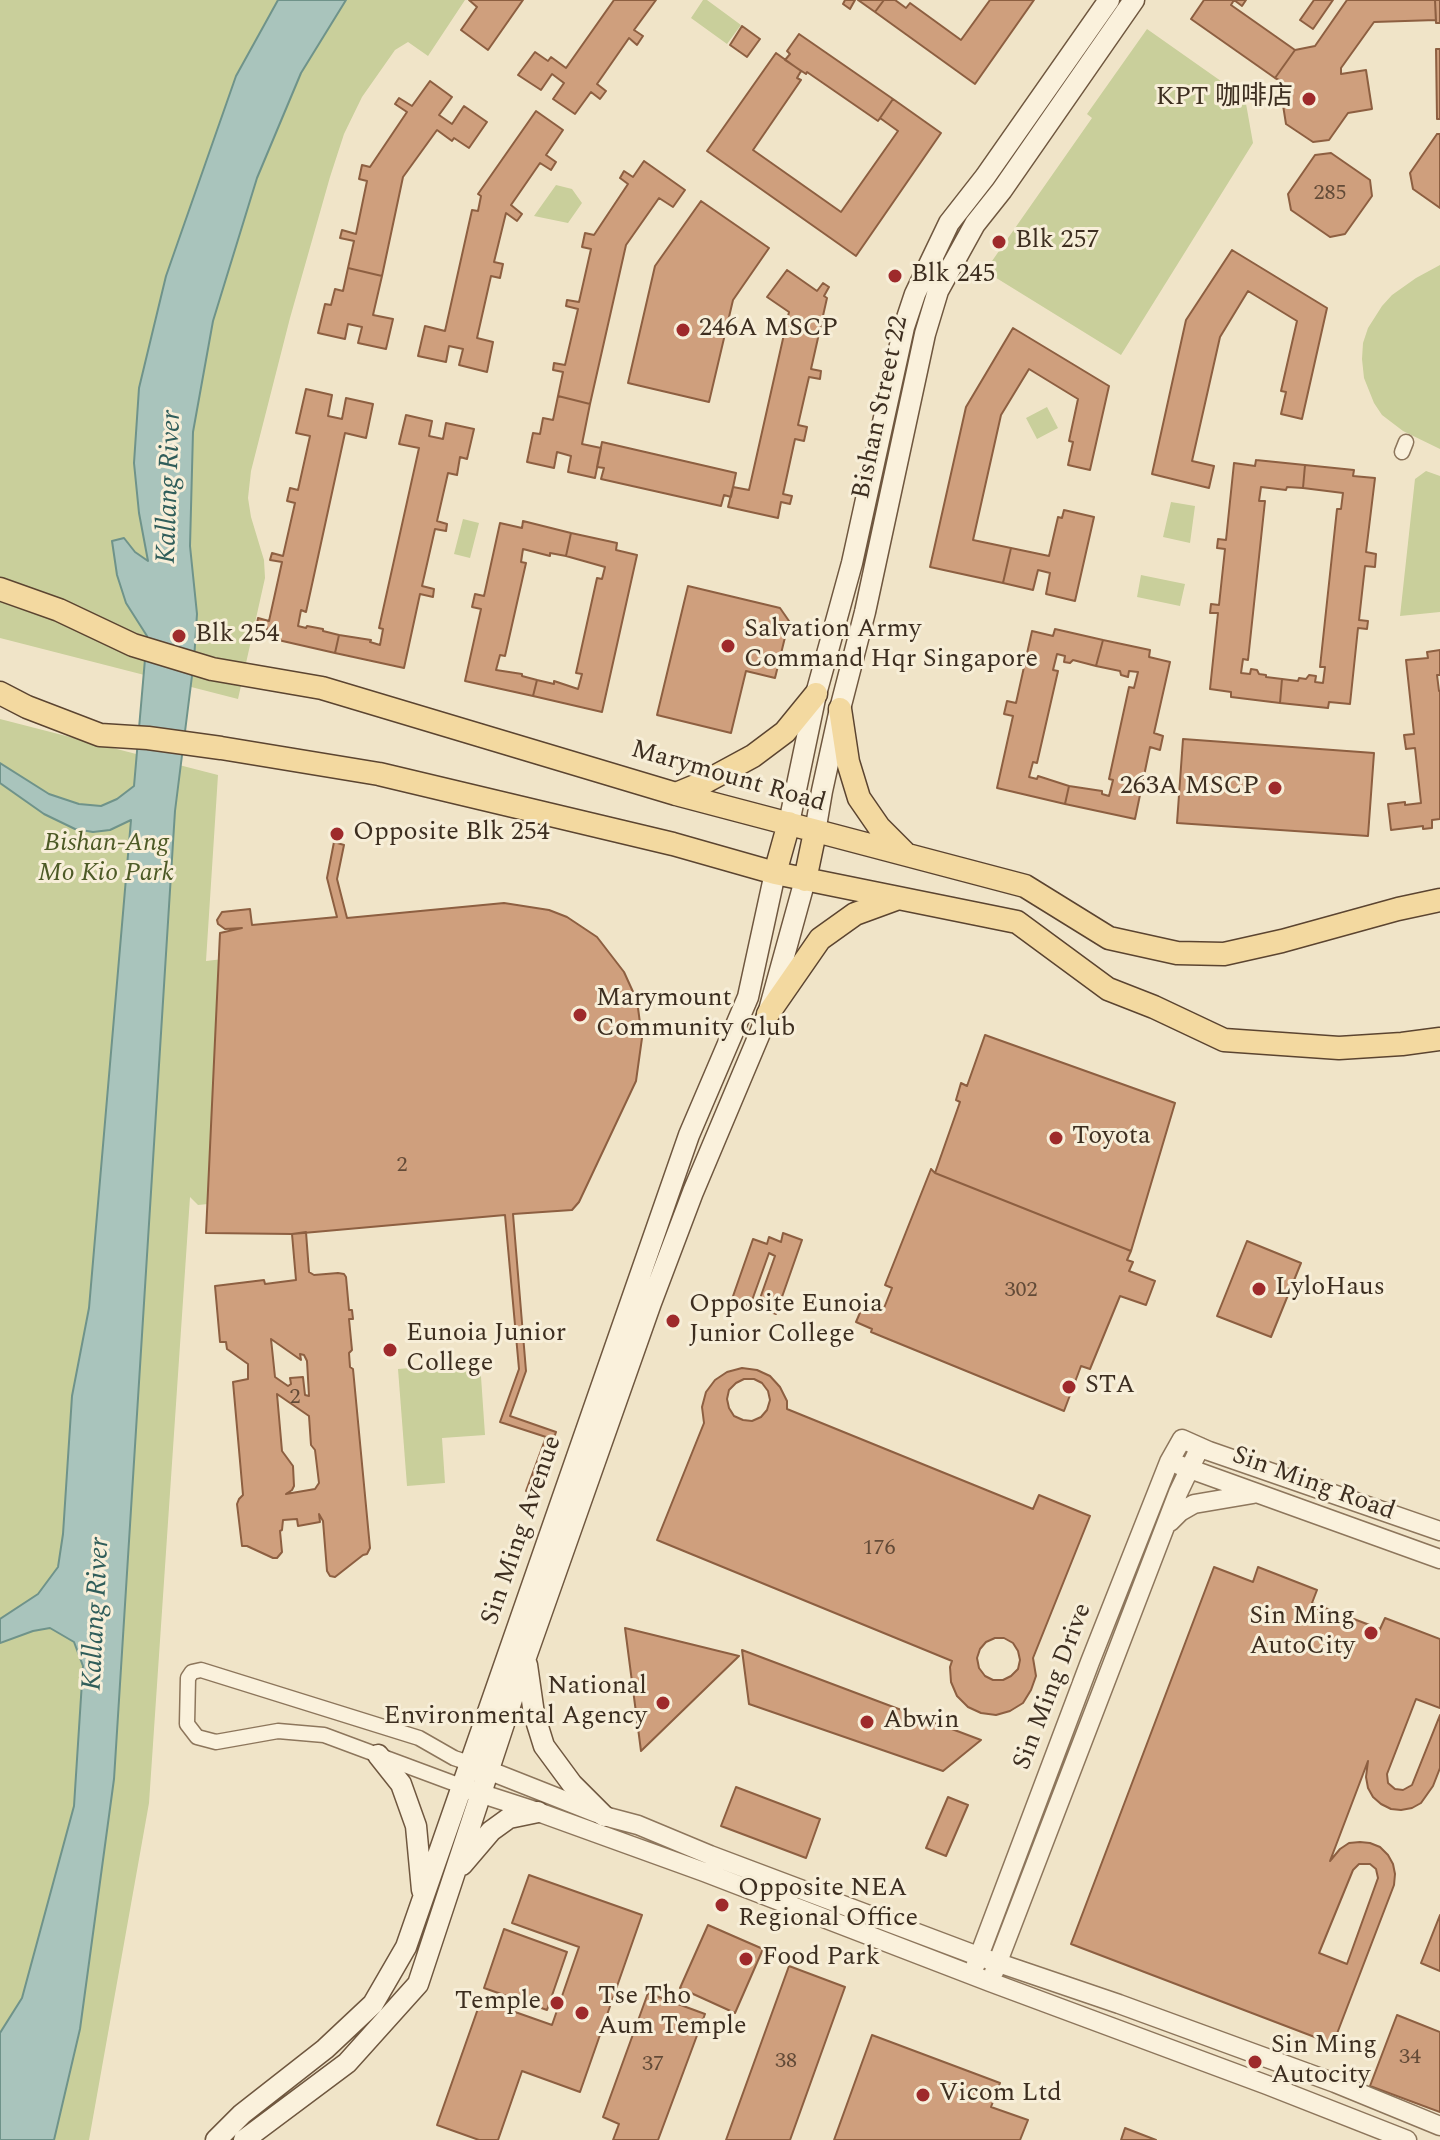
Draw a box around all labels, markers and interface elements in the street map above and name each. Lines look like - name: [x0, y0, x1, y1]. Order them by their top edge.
- place label: KPT 咖啡店: [1156, 83, 1293, 115]
- marker: KPT 咖啡店: [1300, 90, 1318, 108]
- house number: 285: [1314, 182, 1346, 208]
- place label: Blk 257: [1015, 226, 1099, 258]
- marker: Blk 257: [990, 233, 1008, 251]
- place label: Blk 245: [911, 260, 995, 292]
- marker: Blk 245: [886, 267, 904, 285]
- place label: 246A MSCP: [699, 314, 838, 346]
- street label: Bishan Street 22: [847, 314, 917, 502]
- marker: 246A MSCP: [674, 321, 692, 339]
- water label: Kallang River: [152, 410, 190, 564]
- place label: Salvation Army Command Hqr Singapore: [744, 615, 1038, 676]
- place label: Blk 254: [195, 620, 279, 652]
- marker: Blk 254: [170, 627, 188, 645]
- marker: Salvation Army Command Hqr Singapore: [719, 637, 737, 655]
- street label: Marymount Road: [627, 735, 829, 821]
- place label: 263A MSCP: [1120, 772, 1259, 804]
- marker: 263A MSCP: [1266, 779, 1284, 797]
- place label: Opposite Blk 254: [353, 818, 550, 850]
- marker: Opposite Blk 254: [328, 825, 346, 843]
- park label: Bishan-Ang Mo Kio Park: [38, 829, 174, 890]
- place label: Marymount Community Club: [596, 984, 795, 1046]
- marker: Marymount Community Club: [571, 1006, 589, 1024]
- place label: Toyota: [1072, 1122, 1151, 1154]
- marker: Toyota: [1047, 1129, 1065, 1147]
- house number: 2: [397, 1154, 407, 1180]
- place label: LyloHaus: [1275, 1273, 1385, 1305]
- house number: 302: [1005, 1279, 1037, 1305]
- marker: LyloHaus: [1250, 1280, 1268, 1298]
- place label: Opposite Eunoia Junior College: [689, 1290, 883, 1352]
- marker: Opposite Eunoia Junior College: [664, 1312, 682, 1330]
- place label: Eunoia Junior College: [406, 1319, 566, 1380]
- marker: Eunoia Junior College: [381, 1341, 399, 1359]
- place label: STA: [1085, 1371, 1135, 1403]
- marker: STA: [1060, 1378, 1078, 1396]
- house number: 2: [290, 1386, 300, 1412]
- street label: Sin Ming Avenue: [476, 1432, 570, 1630]
- street label: Sin Ming Road: [1227, 1441, 1399, 1529]
- water label: Kallang River: [77, 1536, 119, 1692]
- house number: 176: [863, 1537, 895, 1563]
- street label: Sin Ming Drive: [1008, 1599, 1100, 1775]
- place label: Sin Ming AutoCity: [1249, 1602, 1355, 1664]
- marker: Sin Ming AutoCity: [1362, 1624, 1380, 1642]
- place label: National Environmental Agency: [383, 1672, 647, 1734]
- marker: National Environmental Agency: [654, 1694, 672, 1712]
- place label: Abwin: [883, 1706, 959, 1738]
- marker: Abwin: [858, 1713, 876, 1731]
- place label: Opposite NEA Regional Office: [738, 1874, 918, 1936]
- marker: Opposite NEA Regional Office: [713, 1896, 731, 1914]
- place label: Food Park: [762, 1943, 880, 1975]
- marker: Food Park: [737, 1950, 755, 1968]
- place label: Tse Tho Aum Temple: [598, 1982, 747, 2044]
- place label: Temple: [455, 1987, 541, 2019]
- marker: Temple: [548, 1994, 566, 2012]
- marker: Tse Tho Aum Temple: [573, 2004, 591, 2022]
- place label: Sin Ming Autocity: [1271, 2031, 1377, 2092]
- house number: 34: [1399, 2046, 1421, 2072]
- house number: 38: [775, 2050, 797, 2076]
- house number: 37: [642, 2053, 664, 2079]
- marker: Sin Ming Autocity: [1246, 2053, 1264, 2071]
- place label: Vicom Ltd: [939, 2079, 1062, 2111]
- marker: Vicom Ltd: [914, 2086, 932, 2104]

